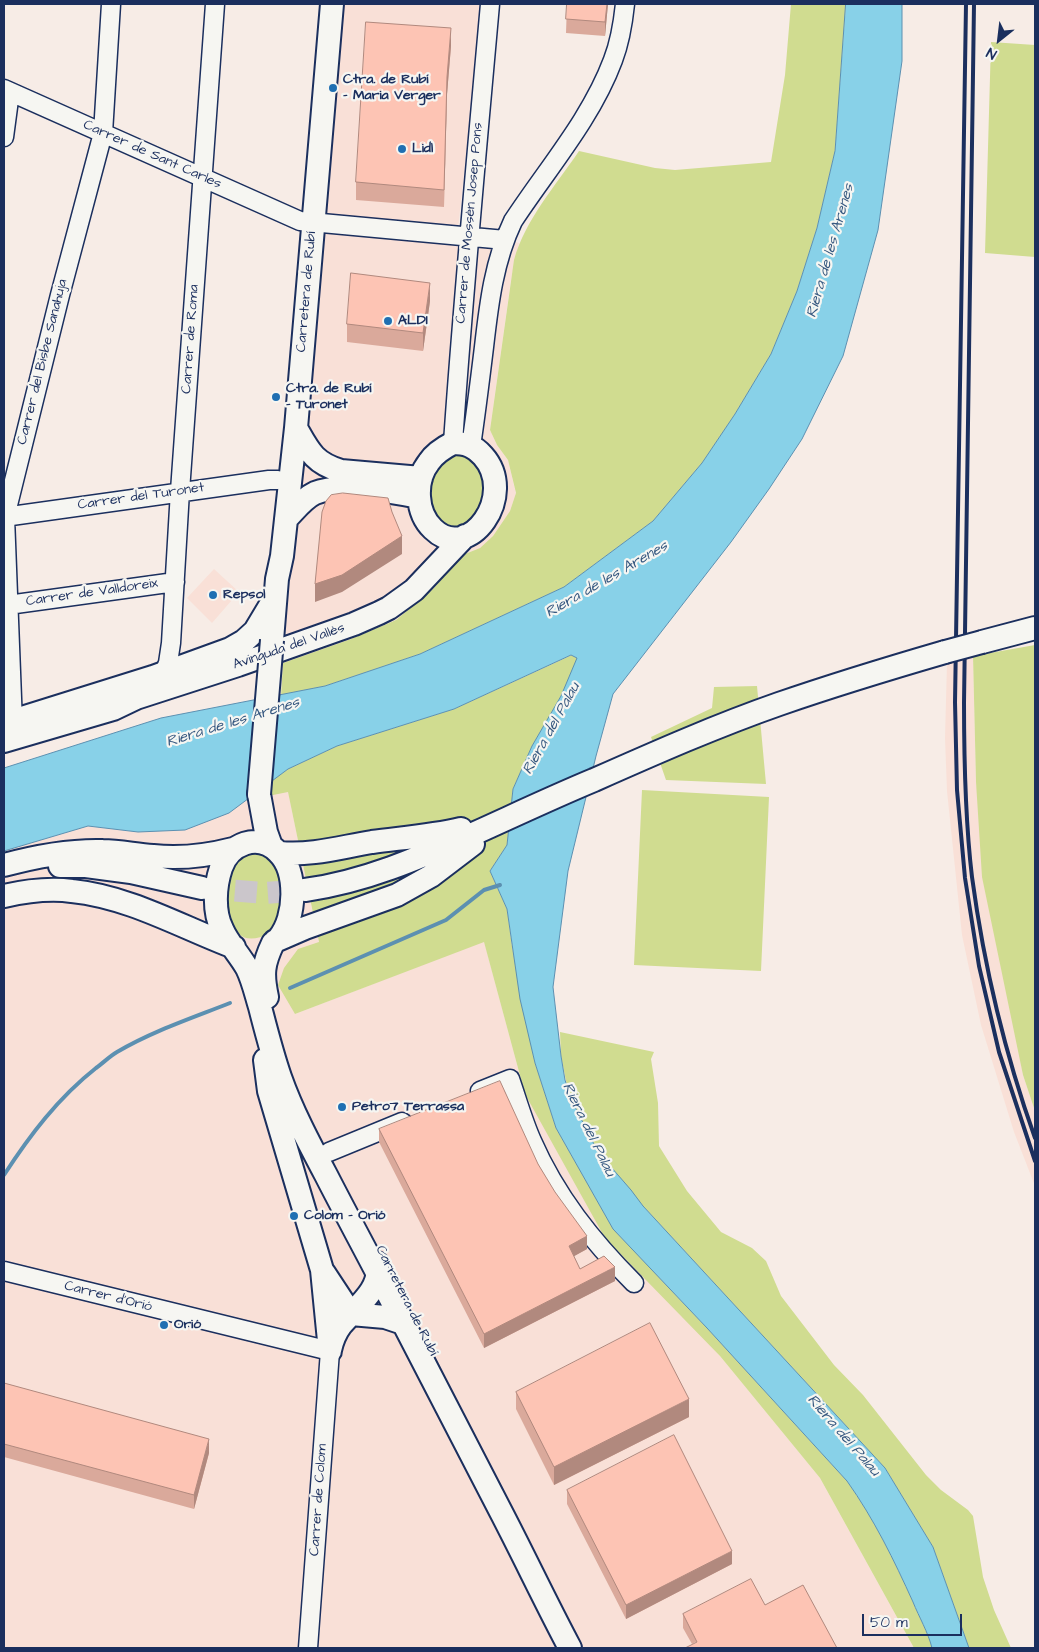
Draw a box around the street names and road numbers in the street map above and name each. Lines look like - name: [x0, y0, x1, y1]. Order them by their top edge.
- street label: Carrer de Sant Carles: [80, 117, 224, 193]
- street label: Carrer de Mossèn Josep Pons: [453, 122, 487, 324]
- street label: Carretera de Rubí: [293, 231, 321, 353]
- street label: Carrer del Bisbe Sanahuja: [14, 278, 72, 446]
- street label: Carrer de Roma: [179, 284, 203, 394]
- street label: Carrer del Turonet: [77, 480, 205, 514]
- street label: Carrer de Valldoreix: [25, 575, 159, 611]
- street label: Avinguda del Vallès: [231, 620, 347, 674]
- street label: Carretera de Rubí: [371, 1243, 441, 1359]
- street label: Carrer d'Orió: [62, 1278, 154, 1316]
- street label: Carrer de Colom: [307, 1443, 331, 1557]

